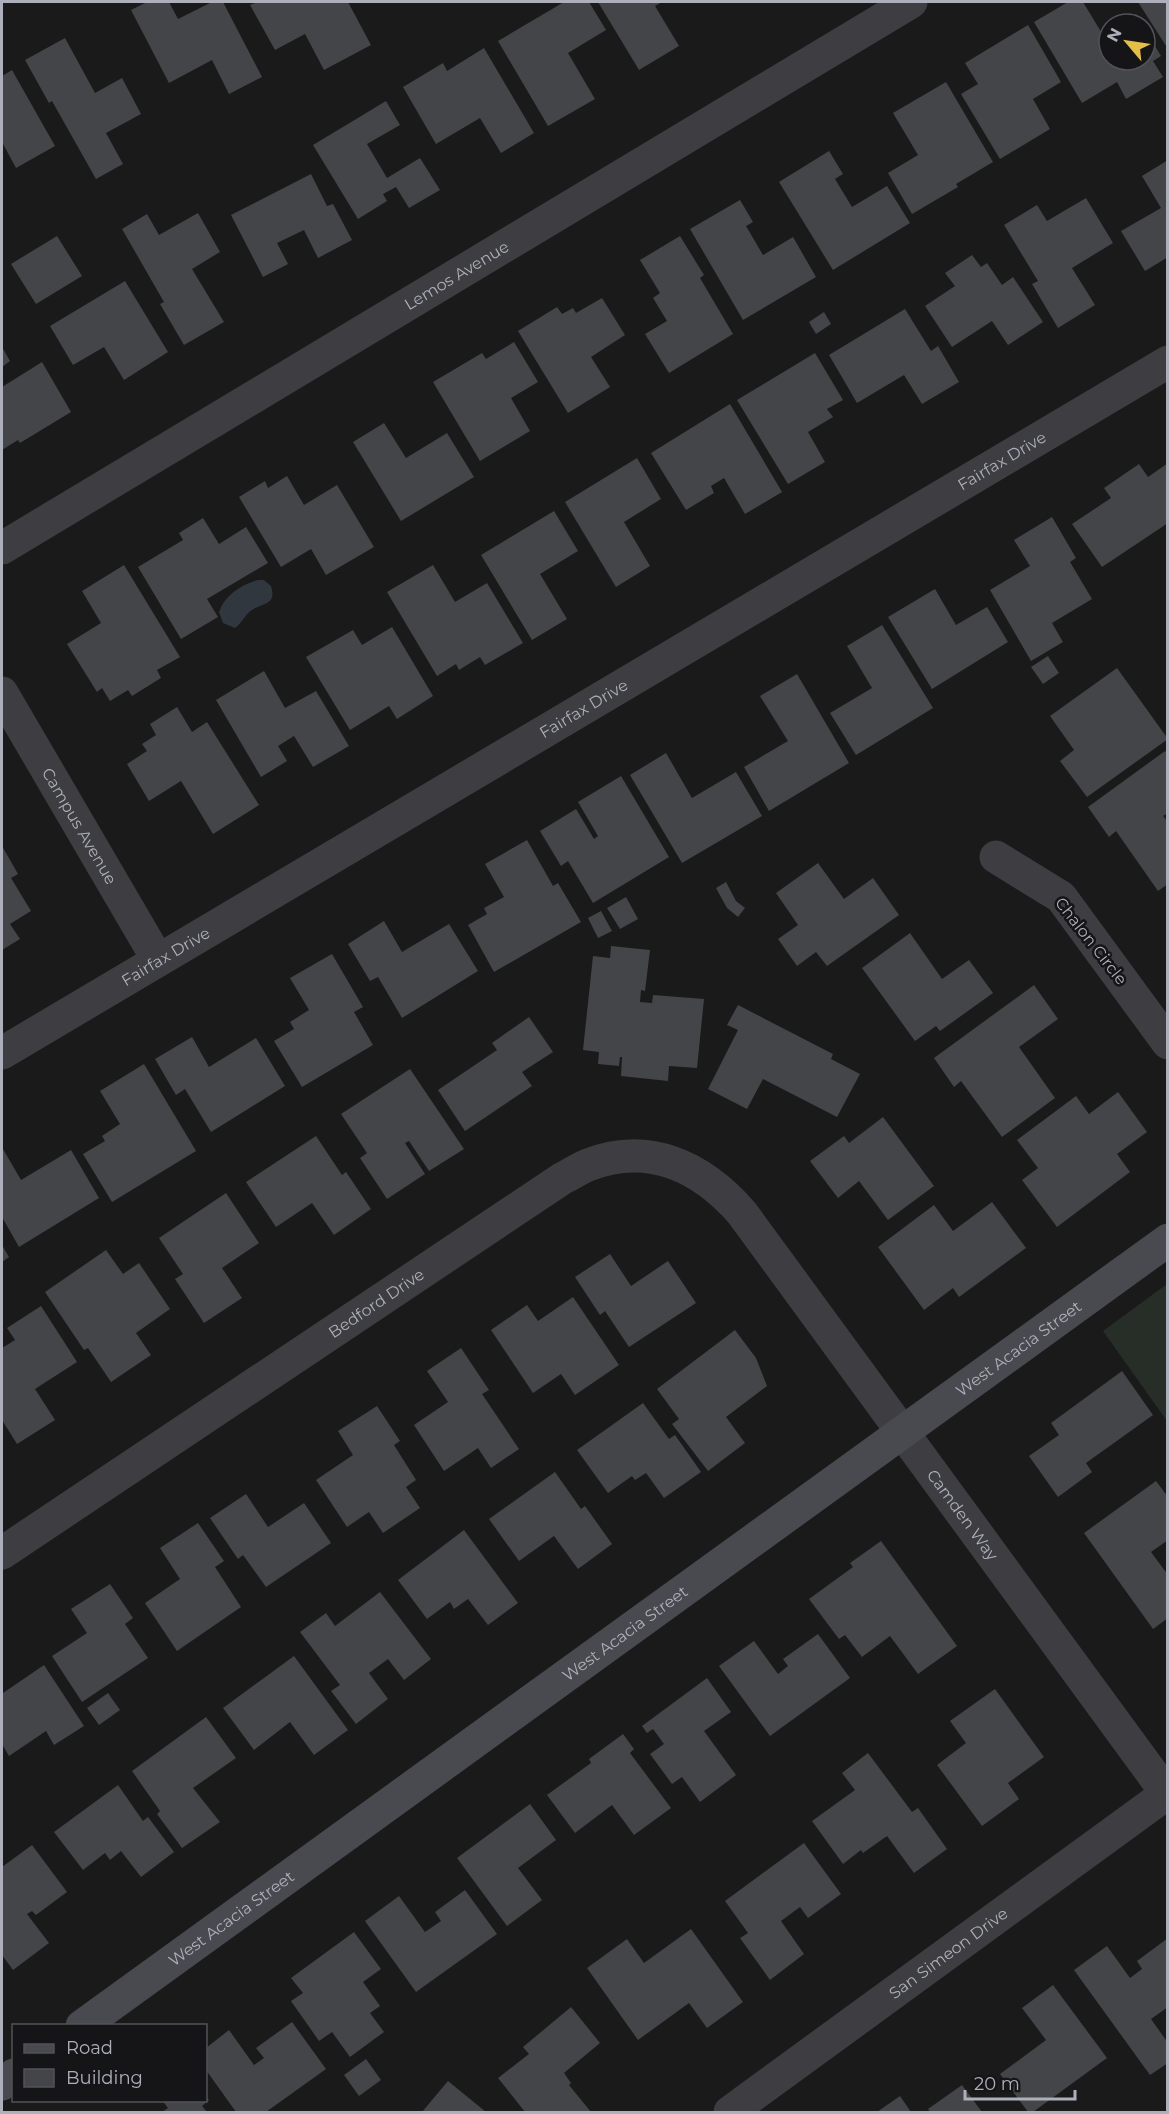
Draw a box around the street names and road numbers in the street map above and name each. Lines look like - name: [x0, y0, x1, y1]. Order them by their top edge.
- street label: Lemos Avenue: [401, 236, 512, 314]
- street label: Fairfax Drive: [954, 427, 1049, 494]
- street label: Fairfax Drive: [536, 675, 631, 742]
- street label: Campus Avenue: [38, 764, 121, 888]
- street label: Chalon Circle: [1051, 894, 1131, 988]
- street label: Fairfax Drive: [118, 923, 213, 990]
- street label: Bedford Drive: [325, 1264, 428, 1342]
- street label: West Acacia Street: [952, 1296, 1085, 1400]
- street label: Camden Way: [923, 1466, 1003, 1564]
- street label: West Acacia Street: [558, 1581, 692, 1685]
- street label: West Acacia Street: [165, 1866, 298, 1970]
- street label: San Simeon Drive: [885, 1903, 1011, 2002]

